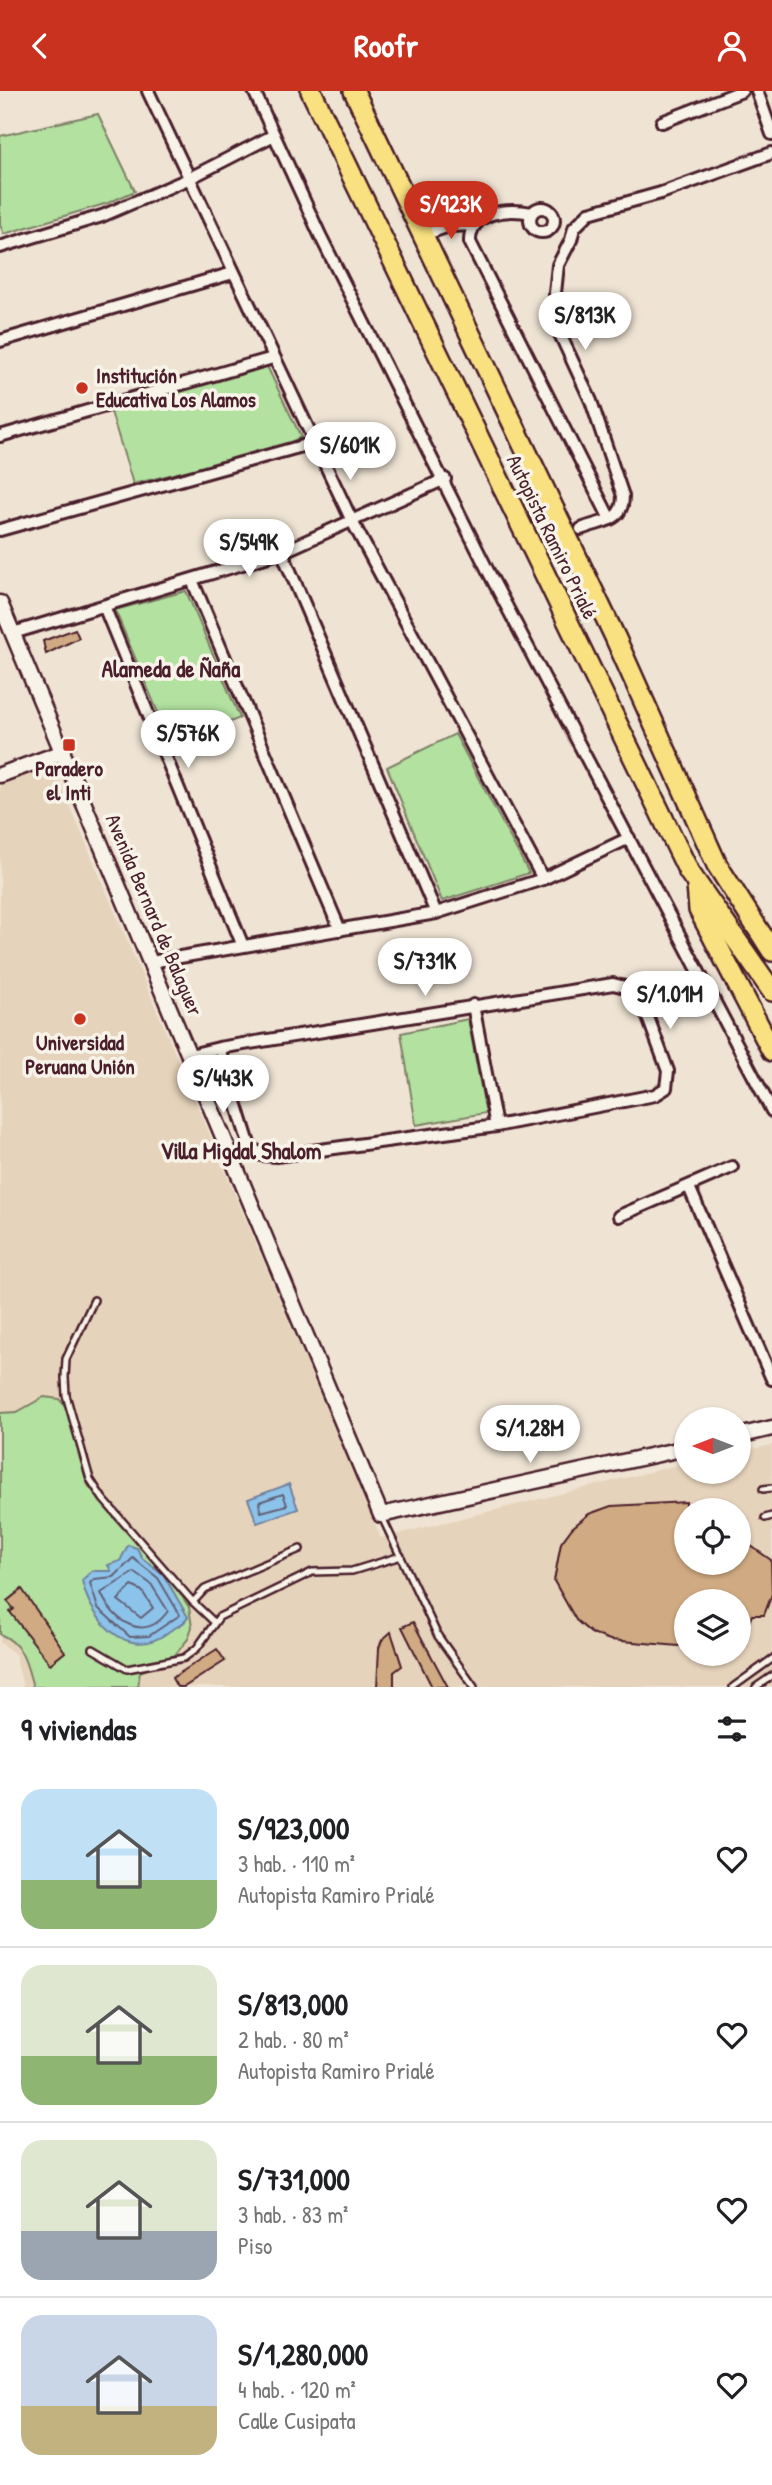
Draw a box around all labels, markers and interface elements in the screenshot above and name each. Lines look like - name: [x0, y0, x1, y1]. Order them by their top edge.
- text: Roofr: [354, 24, 418, 67]
- icon: back: [21, 27, 59, 65]
- icon: person: [713, 27, 751, 65]
- pin: S/923K: [394, 181, 508, 241]
- text: S/923K: [420, 188, 482, 219]
- pin: S/813K: [528, 293, 642, 352]
- text: S/813K: [555, 299, 615, 330]
- place label: Institución Educativa Los Alamos: [96, 361, 256, 414]
- marker: Institución Educativa Los Alamos: [74, 380, 90, 396]
- pin: S/601K: [293, 423, 407, 482]
- text: S/601K: [320, 429, 380, 460]
- street label: Autopista Ramiro Prialé: [500, 450, 605, 624]
- pin: S/549K: [192, 519, 306, 579]
- text: S/549K: [219, 526, 279, 557]
- district label: Alameda de Ñaña: [102, 653, 240, 684]
- pin: S/576K: [131, 711, 245, 770]
- text: S/576K: [157, 717, 219, 748]
- marker: Paradero el Inti: [61, 737, 77, 753]
- place label: Paradero el Inti: [35, 754, 103, 807]
- street label: Avenida Bernard de Balaguer: [99, 809, 210, 1020]
- pin: S/731K: [368, 939, 482, 998]
- text: S/731K: [394, 945, 456, 976]
- pin: S/1.01M: [605, 971, 735, 1031]
- text: S/1.01M: [637, 978, 703, 1009]
- marker: Universidad Peruana Unión: [72, 1011, 88, 1027]
- place label: Universidad Peruana Unión: [25, 1028, 135, 1081]
- pin: S/443K: [166, 1055, 280, 1115]
- text: S/443K: [193, 1062, 253, 1093]
- district label: Villa Migdal Shalom: [160, 1135, 322, 1167]
- pin: S/1.28M: [465, 1405, 595, 1465]
- north arrow: [674, 1407, 751, 1484]
- map controls: [674, 1407, 751, 1666]
- text: S/1.28M: [496, 1412, 564, 1443]
- button: locate: [674, 1498, 751, 1575]
- button: layers: [674, 1589, 751, 1666]
- text: 9 viviendas: [21, 1709, 137, 1749]
- icon: filters: [713, 1710, 751, 1748]
- text: S/923,000: [238, 1808, 349, 1848]
- icon: home: [77, 1817, 161, 1901]
- icon: heart: [713, 1840, 751, 1878]
- text: 3 hab. · 110 m²: [238, 1848, 355, 1879]
- text: Autopista Ramiro Prialé: [238, 1879, 435, 1910]
- text: S/813,000: [238, 1984, 348, 2024]
- icon: home: [77, 1993, 161, 2077]
- icon: heart: [713, 2016, 751, 2054]
- text: 2 hab. · 80 m²: [238, 2024, 349, 2055]
- text: Autopista Ramiro Prialé: [238, 2055, 435, 2086]
- text: S/731,000: [238, 2159, 350, 2199]
- icon: home: [77, 2168, 161, 2252]
- icon: heart: [713, 2191, 751, 2229]
- text: 3 hab. · 83 m²: [238, 2199, 348, 2230]
- text: Piso: [238, 2230, 272, 2261]
- text: S/1,280,000: [238, 2334, 368, 2374]
- icon: home: [77, 2343, 161, 2427]
- icon: heart: [713, 2366, 751, 2404]
- text: 4 hab. · 120 m²: [238, 2374, 356, 2405]
- text: Calle Cusipata: [238, 2405, 356, 2436]

